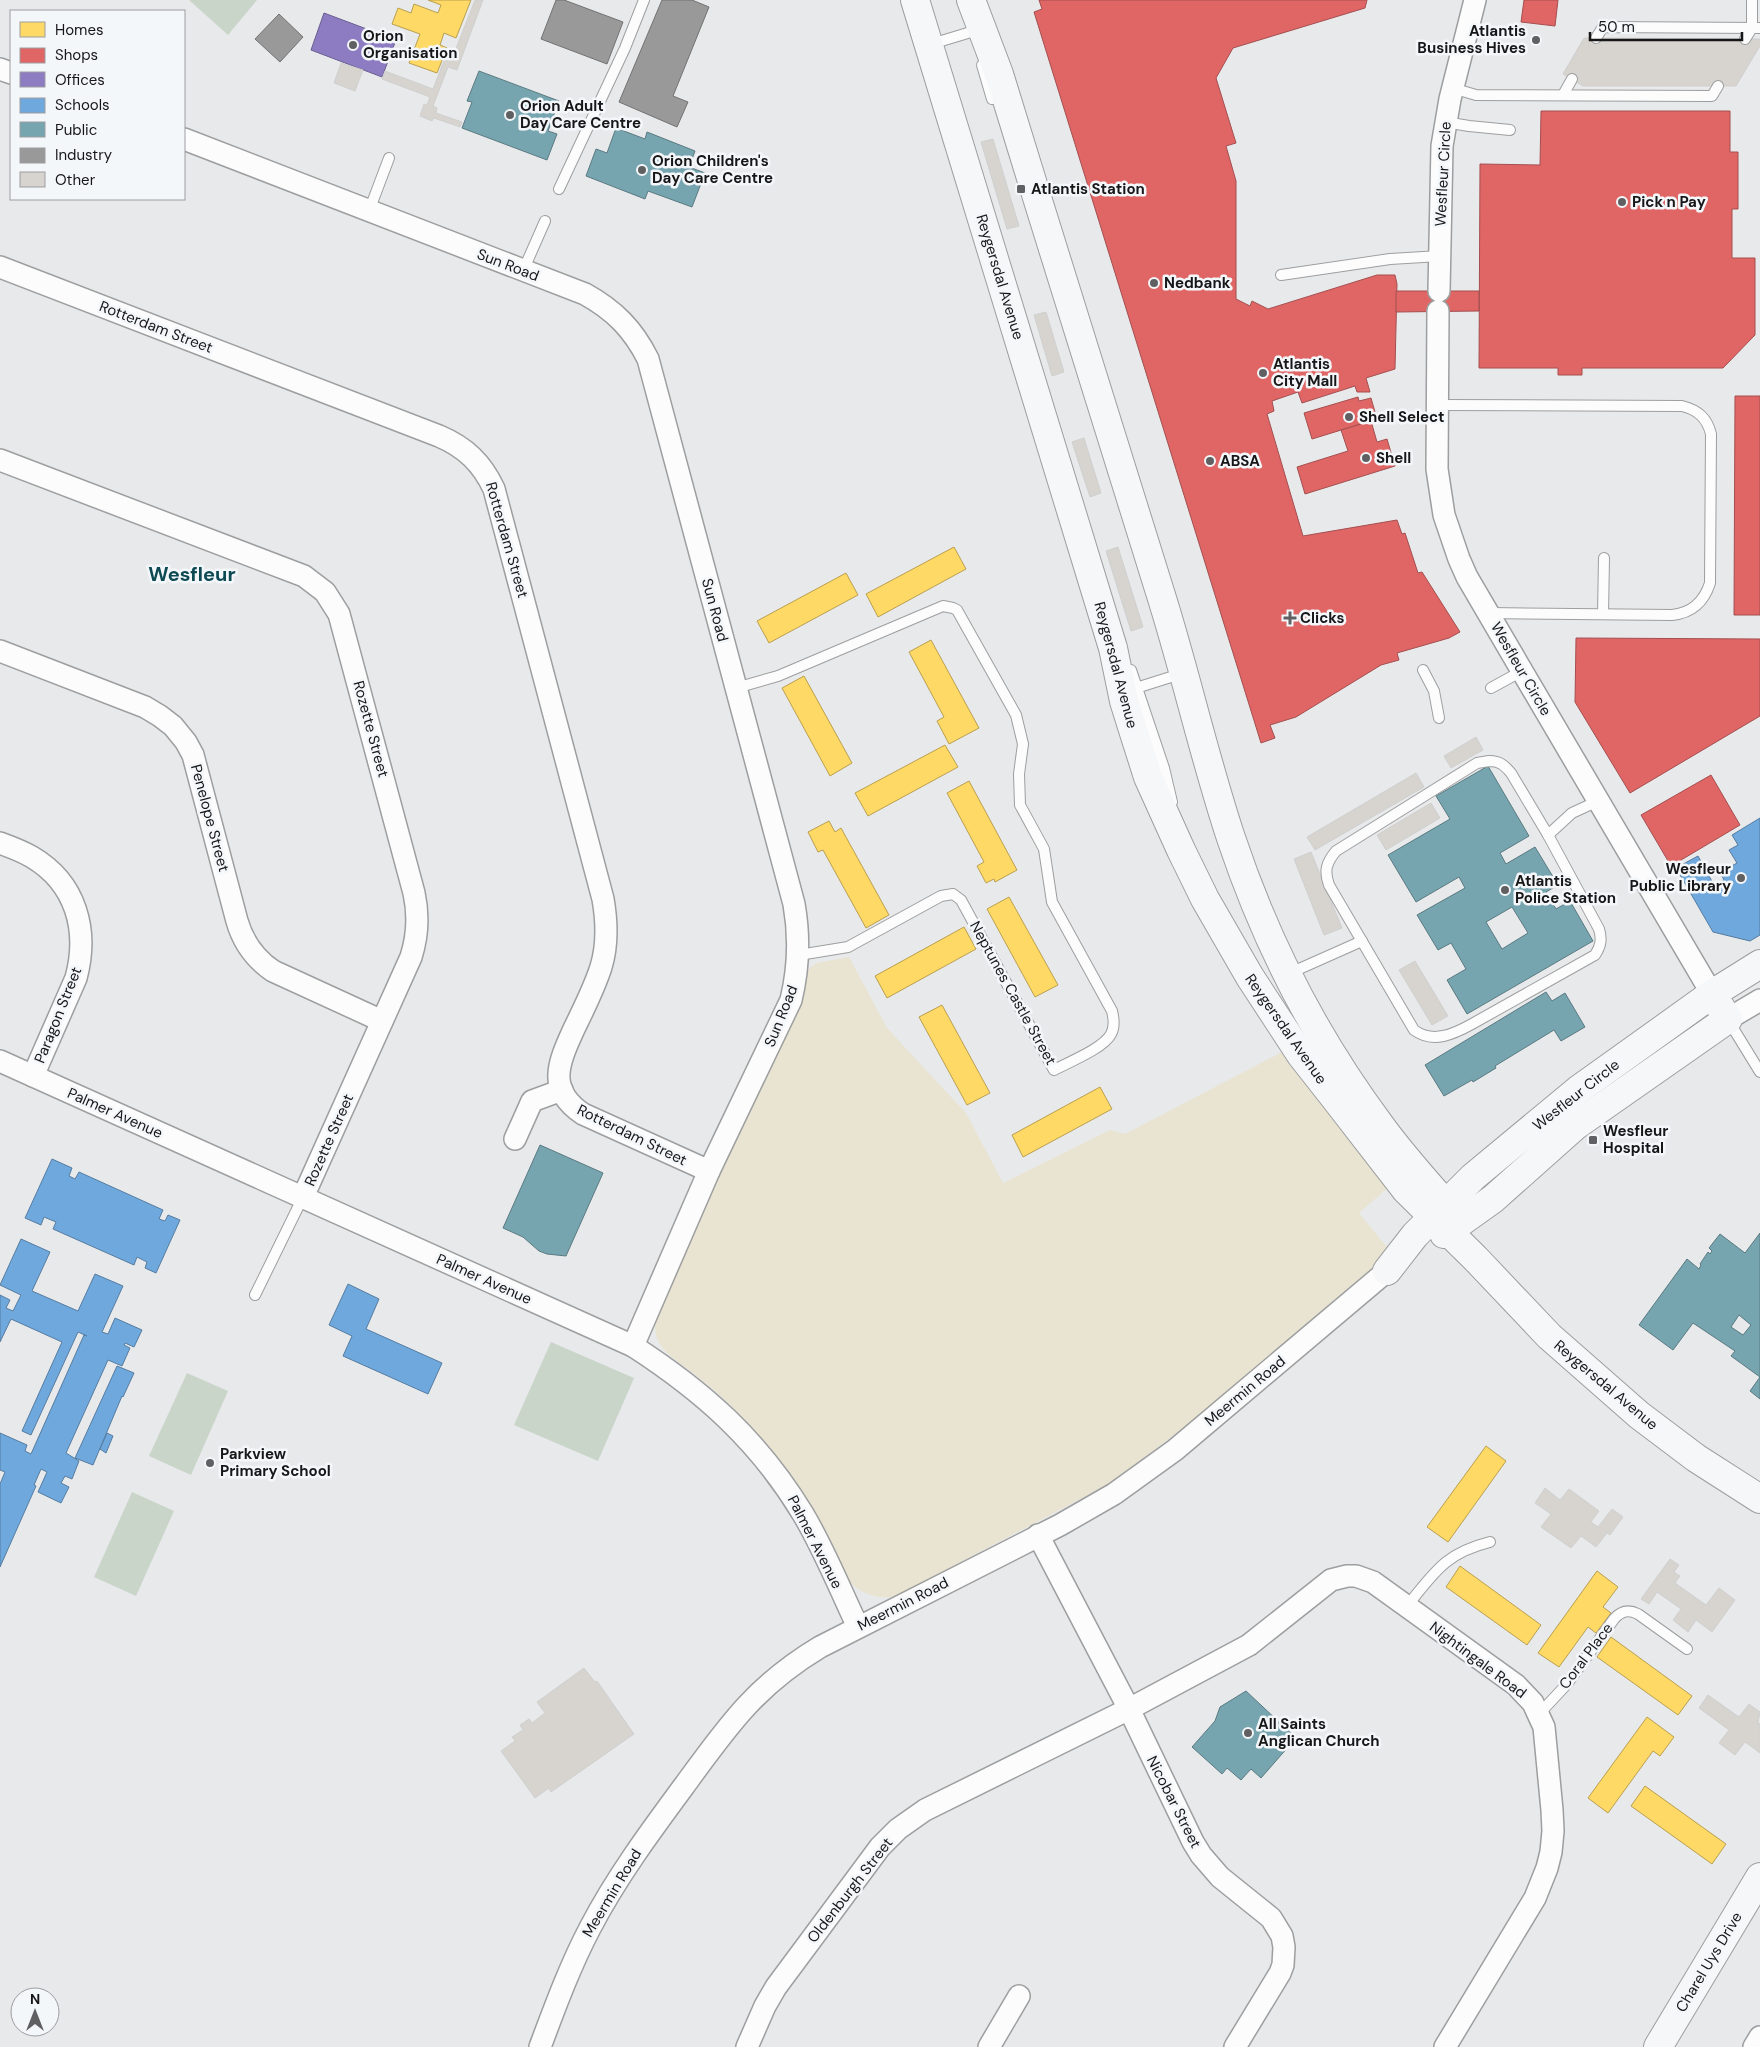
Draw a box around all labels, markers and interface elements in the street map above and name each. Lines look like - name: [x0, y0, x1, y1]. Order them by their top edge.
- legend: [10, 10, 185, 200]
- scale bar: [1590, 10, 1742, 42]
- text: 50 m: [1598, 17, 1635, 37]
- text: Homes: [55, 20, 104, 40]
- place label: Atlantis Business Hives: [1417, 21, 1526, 58]
- place label: Orion Organisation: [363, 26, 458, 63]
- marker: Atlantis Business Hives: [1530, 34, 1542, 46]
- marker: Orion Organisation: [347, 39, 359, 51]
- text: Shops: [55, 45, 98, 65]
- text: Offices: [55, 70, 105, 90]
- text: Schools: [55, 95, 110, 115]
- place label: Orion Adult Day Care Centre: [520, 96, 641, 133]
- marker: Orion Adult Day Care Centre: [504, 109, 516, 121]
- text: Public: [55, 120, 97, 140]
- street label: Wesfleur Circle: [1430, 121, 1456, 227]
- text: Industry: [55, 145, 113, 165]
- place label: Orion Children's Day Care Centre: [652, 151, 773, 188]
- marker: Orion Children's Day Care Centre: [636, 164, 648, 176]
- text: Other: [55, 170, 96, 190]
- place label: Atlantis Station: [1031, 179, 1145, 199]
- marker: Atlantis Station: [1015, 183, 1027, 195]
- place label: Pick n Pay: [1632, 192, 1706, 212]
- marker: Pick n Pay: [1616, 196, 1628, 208]
- street label: Reygersdal Avenue: [971, 212, 1029, 342]
- street label: Sun Road: [474, 244, 542, 286]
- place label: Nedbank: [1164, 273, 1231, 293]
- marker: Nedbank: [1148, 277, 1160, 289]
- street label: Rotterdam Street: [96, 296, 216, 358]
- place label: Atlantis City Mall: [1273, 354, 1337, 391]
- marker: Atlantis City Mall: [1257, 367, 1269, 379]
- place label: Shell Select: [1359, 407, 1445, 427]
- marker: Shell Select: [1343, 411, 1355, 423]
- place label: Shell: [1376, 448, 1411, 468]
- place label: ABSA: [1220, 451, 1260, 471]
- marker: Shell: [1360, 452, 1372, 464]
- marker: ABSA: [1204, 455, 1216, 467]
- street label: Rotterdam Street: [481, 480, 533, 600]
- district label: Wesfleur: [148, 561, 236, 587]
- street label: Sun Road: [697, 576, 733, 644]
- street label: Reygersdal Avenue: [1090, 600, 1142, 730]
- place label: Clicks: [1300, 608, 1345, 628]
- marker: Clicks: [1284, 612, 1296, 624]
- street label: Wesfleur Circle: [1486, 619, 1556, 719]
- street label: Rozette Street: [349, 679, 394, 780]
- street label: Penelope Street: [186, 762, 234, 874]
- place label: Wesfleur Public Library: [1630, 859, 1731, 896]
- place label: Atlantis Police Station: [1515, 871, 1616, 908]
- marker: Wesfleur Public Library: [1735, 872, 1747, 884]
- marker: Atlantis Police Station: [1499, 884, 1511, 896]
- street label: Neptunes Castle Street: [965, 918, 1061, 1069]
- street label: Paragon Street: [30, 964, 86, 1066]
- street label: Reygersdal Avenue: [1240, 970, 1332, 1088]
- street label: Sun Road: [760, 982, 802, 1050]
- street label: Wesfleur Circle: [1528, 1055, 1624, 1135]
- street label: Palmer Avenue: [64, 1083, 166, 1143]
- street label: Rozette Street: [300, 1091, 358, 1189]
- street label: Rotterdam Street: [574, 1100, 690, 1170]
- place label: Wesfleur Hospital: [1603, 1121, 1668, 1158]
- marker: Wesfleur Hospital: [1587, 1134, 1599, 1146]
- street label: Palmer Avenue: [433, 1249, 535, 1309]
- street label: Reygersdal Avenue: [1550, 1336, 1662, 1434]
- street label: Meermin Road: [1200, 1351, 1290, 1431]
- place label: Parkview Primary School: [220, 1444, 331, 1481]
- marker: Parkview Primary School: [204, 1457, 216, 1469]
- street label: Palmer Avenue: [783, 1492, 847, 1592]
- street label: Meermin Road: [854, 1572, 952, 1636]
- street label: Nightingale Road: [1426, 1617, 1530, 1703]
- street label: Coral Place: [1555, 1619, 1617, 1693]
- place label: All Saints Anglican Church: [1258, 1714, 1380, 1751]
- marker: All Saints Anglican Church: [1242, 1727, 1254, 1739]
- street label: Nicobar Street: [1142, 1752, 1206, 1852]
- street label: Oldenburgh Street: [803, 1833, 897, 1947]
- street label: Meermin Road: [578, 1845, 646, 1941]
- street label: Charel Uys Drive: [1671, 1908, 1747, 2016]
- north arrow: [10, 1987, 60, 2037]
- text: N: [30, 1990, 40, 2008]

